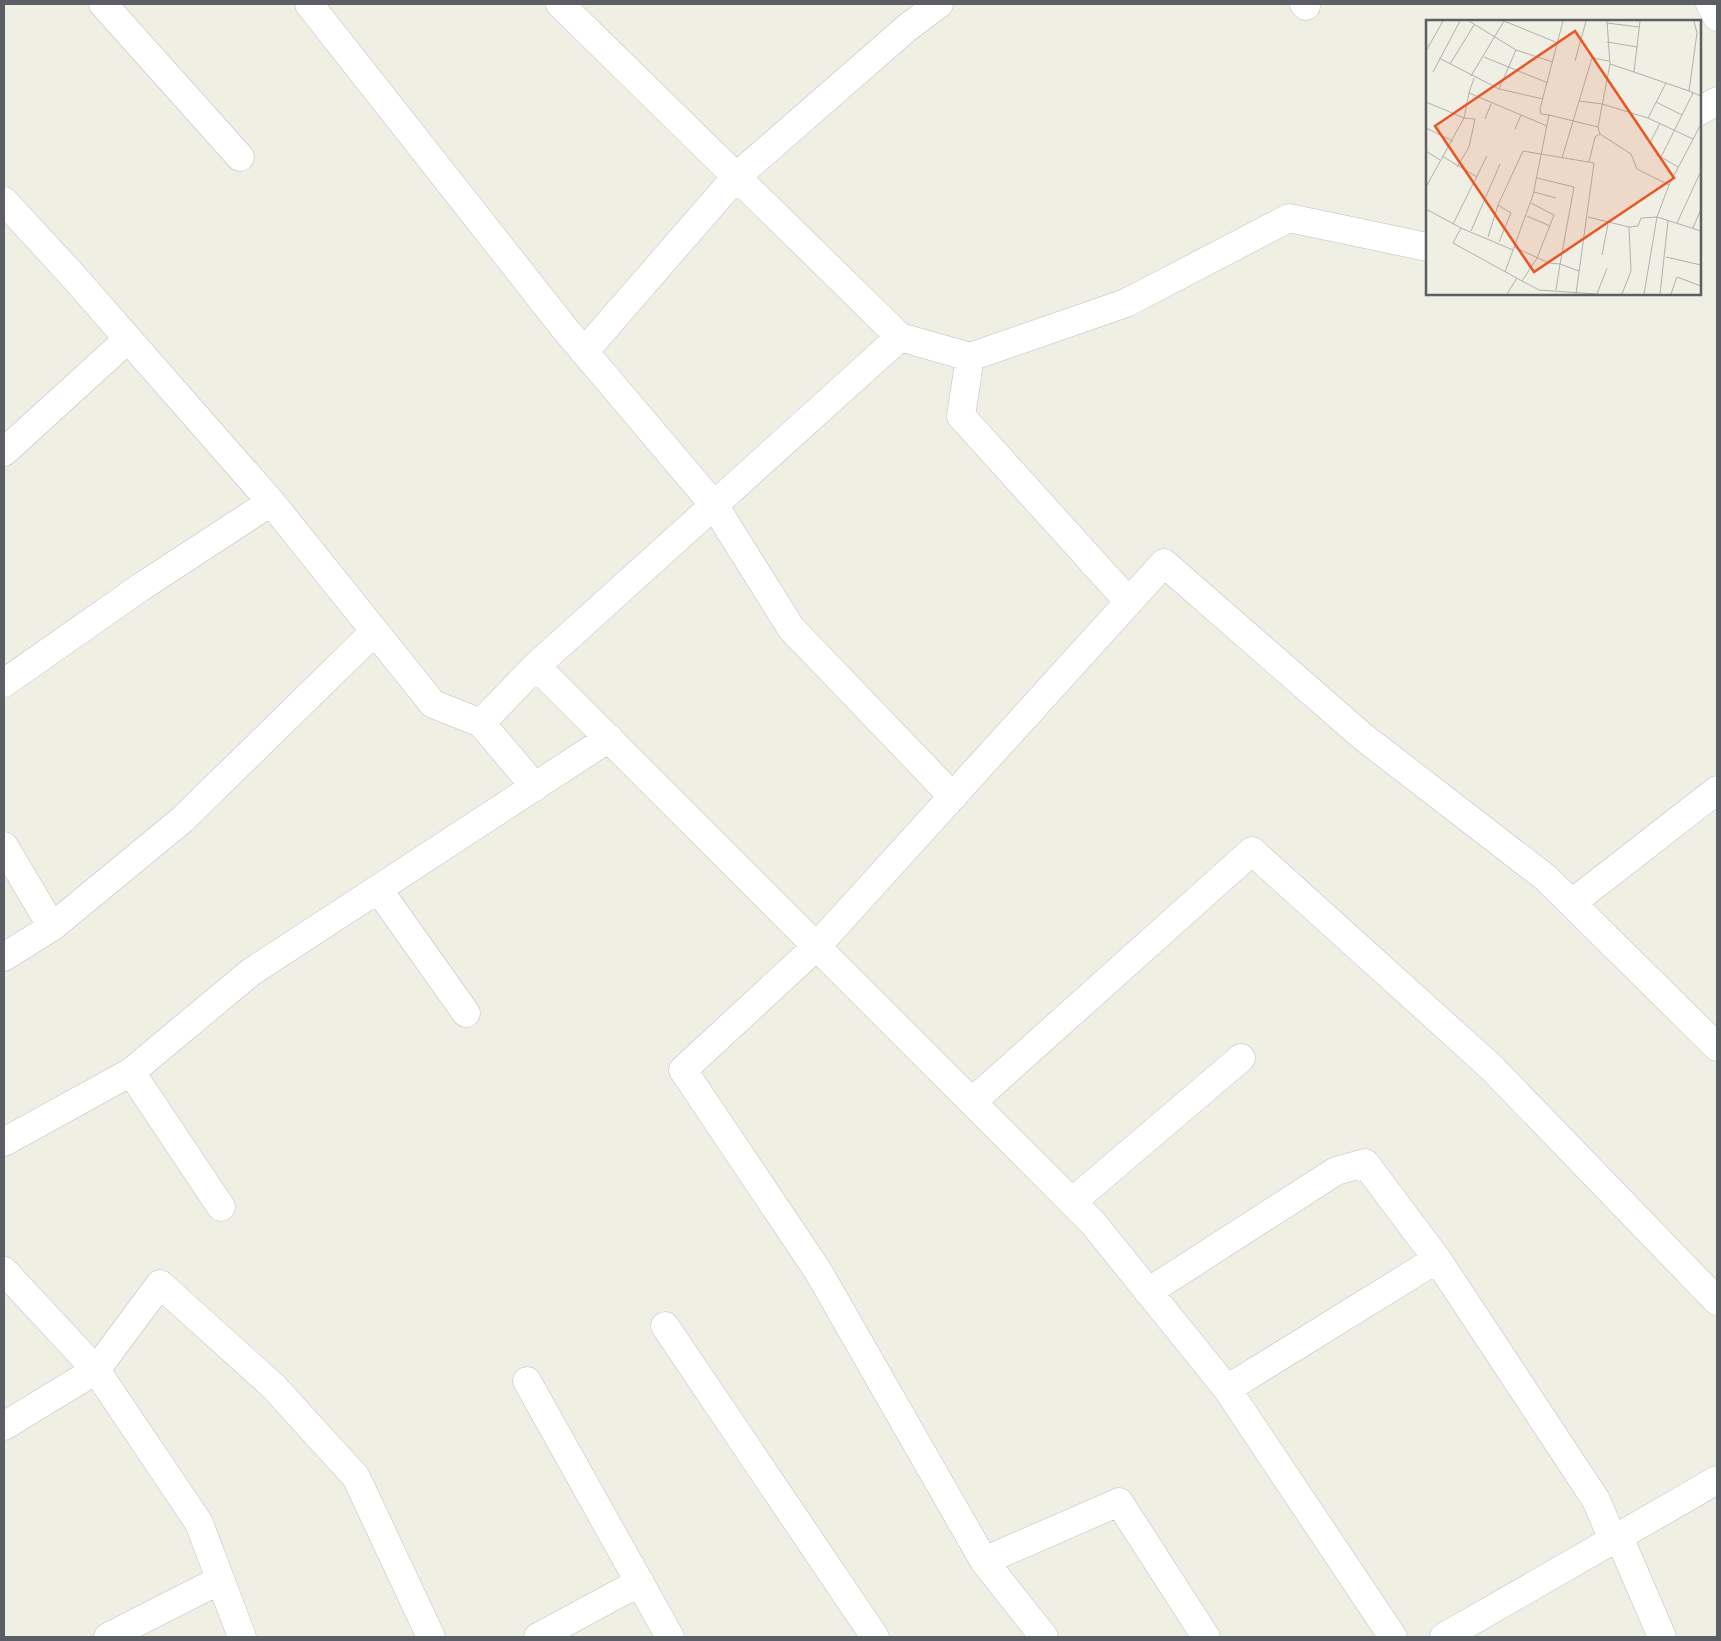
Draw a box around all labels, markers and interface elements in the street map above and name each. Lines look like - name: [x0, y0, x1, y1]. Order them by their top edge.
- inset map: [1426, 20, 1701, 295]

